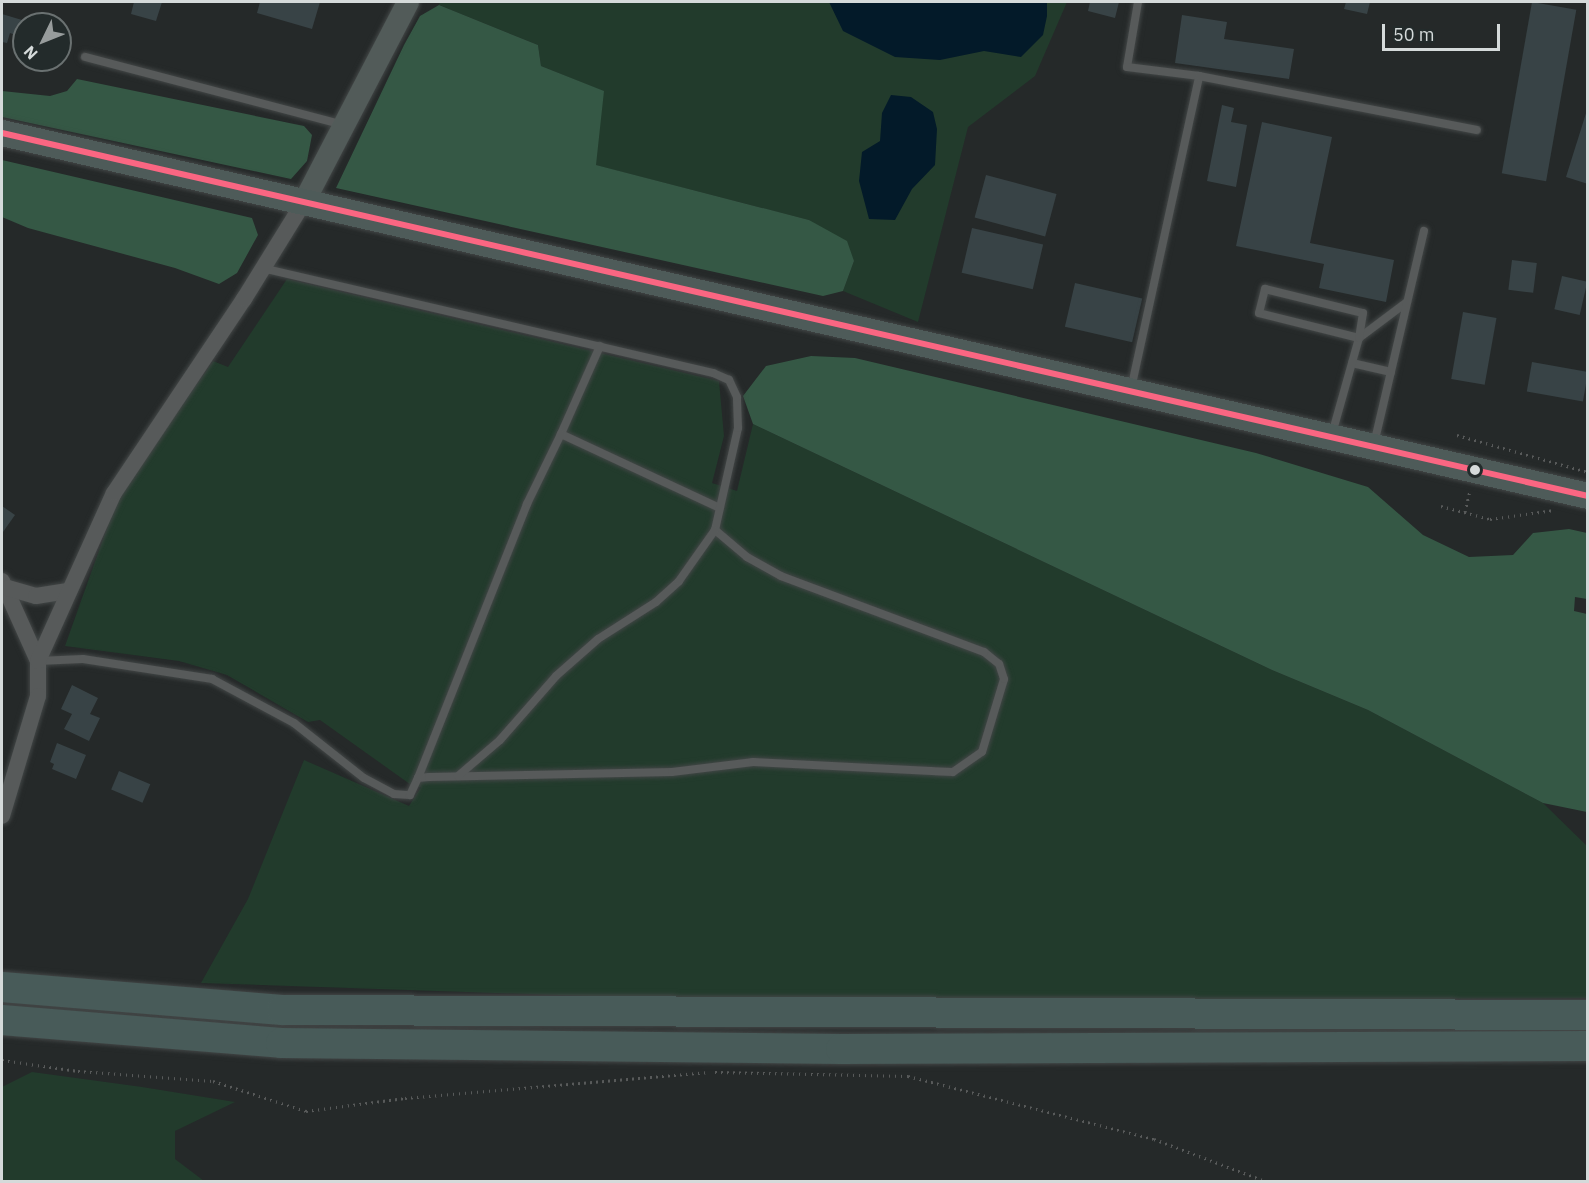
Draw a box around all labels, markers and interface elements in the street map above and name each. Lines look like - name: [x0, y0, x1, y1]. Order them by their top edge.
- north arrow: [12, 12, 72, 72]
- scale bar: [1385, 12, 1504, 50]
- text: 50 m: [1393, 23, 1435, 46]
- text: N: [19, 42, 42, 64]
- unlabelled marker: [1469, 464, 1481, 476]

